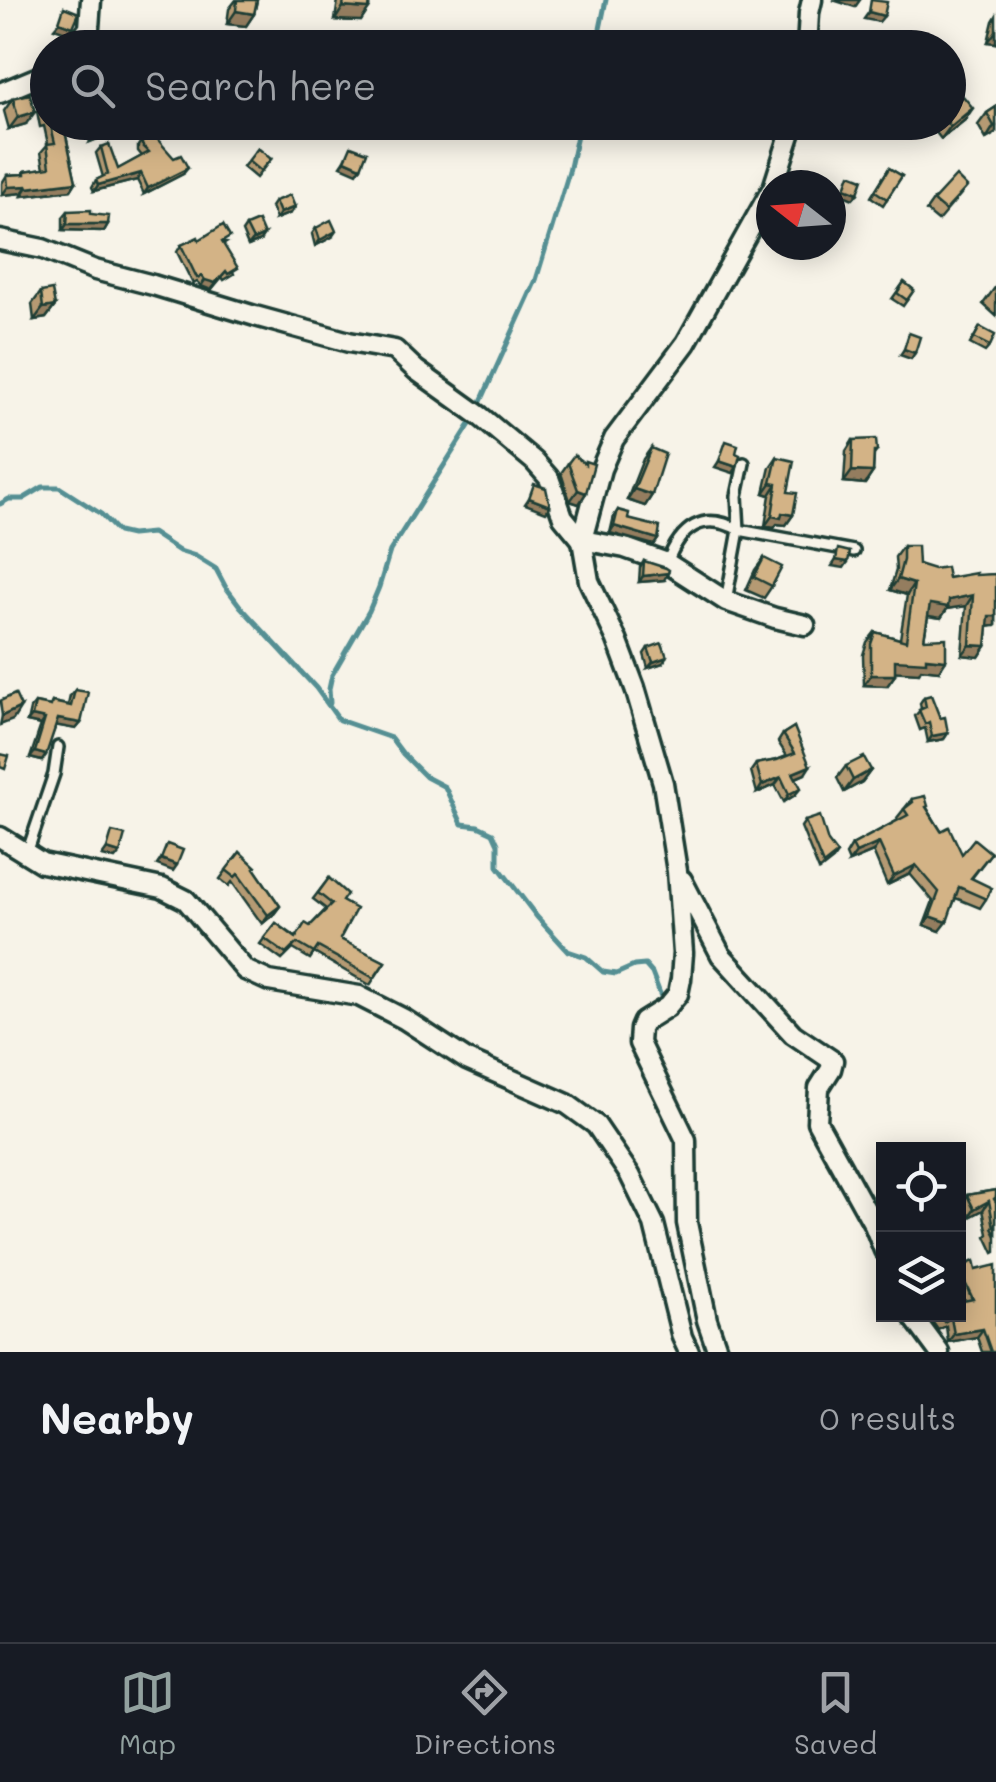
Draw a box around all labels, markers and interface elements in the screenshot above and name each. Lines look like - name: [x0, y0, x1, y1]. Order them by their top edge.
- search box: [30, 30, 966, 140]
- icon: search: [65, 58, 120, 113]
- text: Search here: [145, 60, 376, 110]
- north arrow: [756, 170, 846, 260]
- map controls: [876, 1142, 966, 1322]
- button: locate: [876, 1142, 966, 1232]
- button: layers: [876, 1232, 966, 1322]
- text: Nearby: [40, 1390, 194, 1445]
- text: 0 results: [819, 1396, 956, 1438]
- tab: Map: [119, 1665, 176, 1761]
- tab: Directions: [414, 1665, 556, 1761]
- tab: Saved: [794, 1665, 877, 1761]

